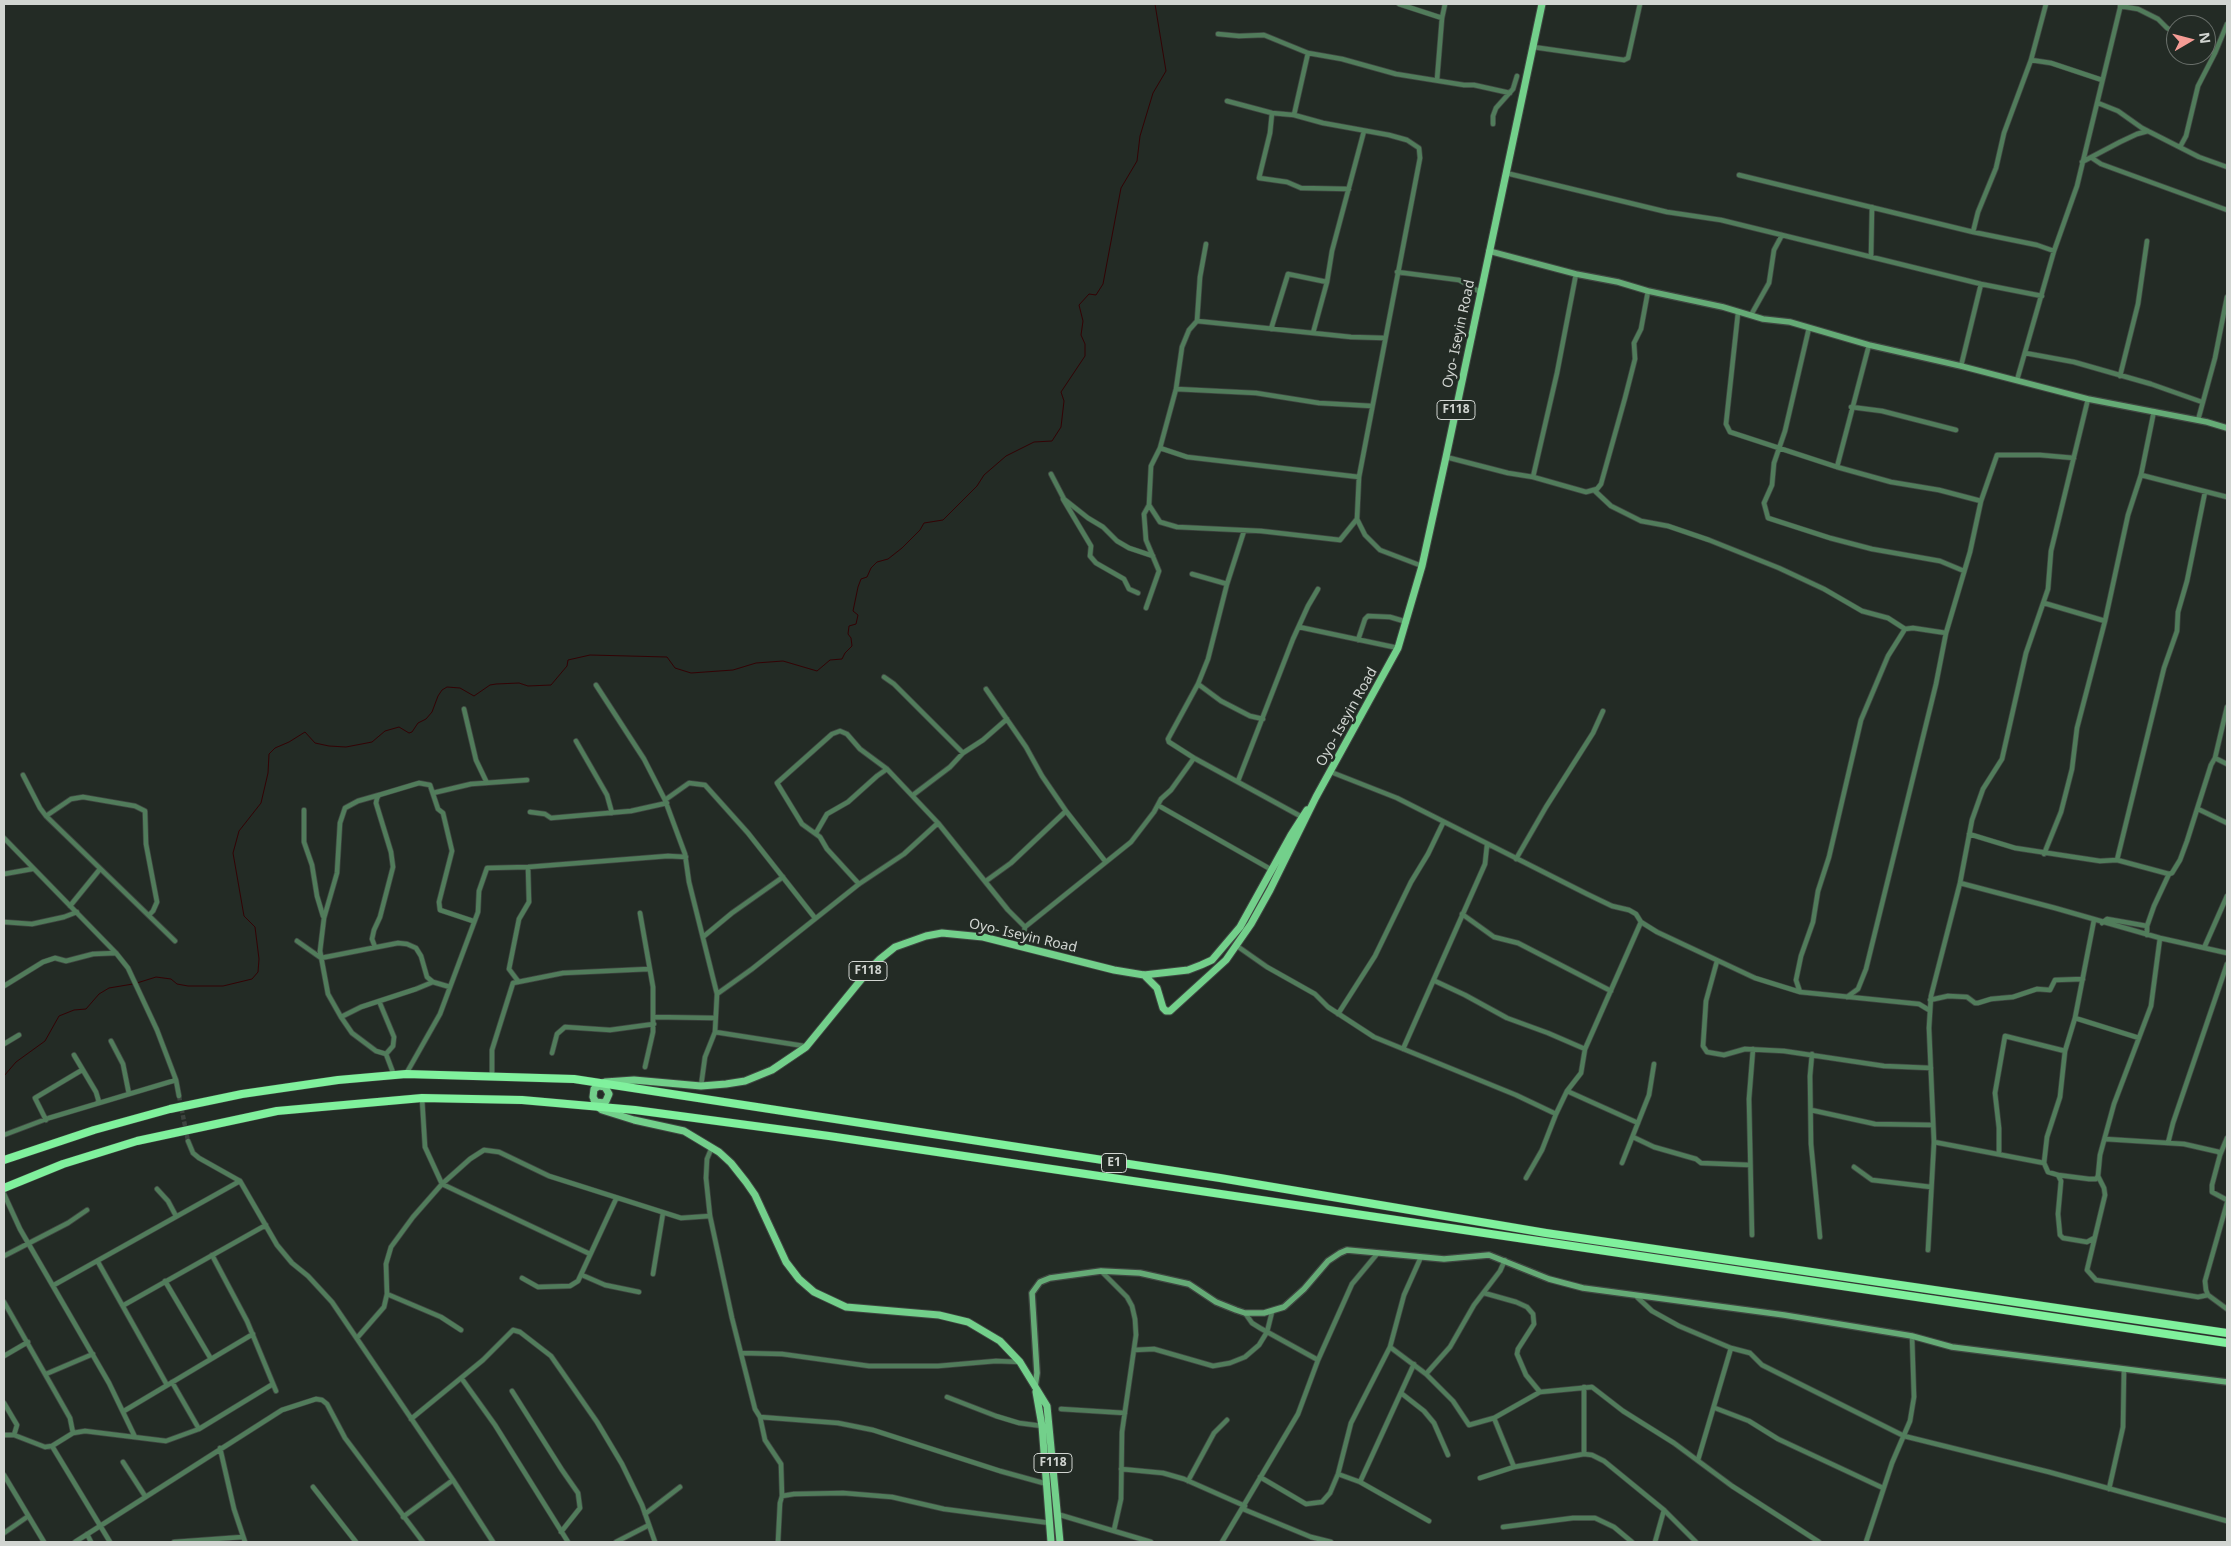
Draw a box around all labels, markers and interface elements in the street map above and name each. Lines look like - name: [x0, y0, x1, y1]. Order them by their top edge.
- north arrow: [2166, 15, 2216, 65]
- text: N: [2195, 31, 2216, 45]
- street label: Oyo- Iseyin Road: [1439, 278, 1479, 390]
- road number: F118: [1437, 400, 1475, 420]
- street label: Oyo- Iseyin Road: [1313, 665, 1381, 769]
- street label: Oyo- Iseyin Road: [967, 915, 1079, 957]
- road number: F118: [849, 961, 887, 980]
- road number: E1: [1102, 1154, 1126, 1172]
- road number: F118: [1034, 1454, 1072, 1472]

